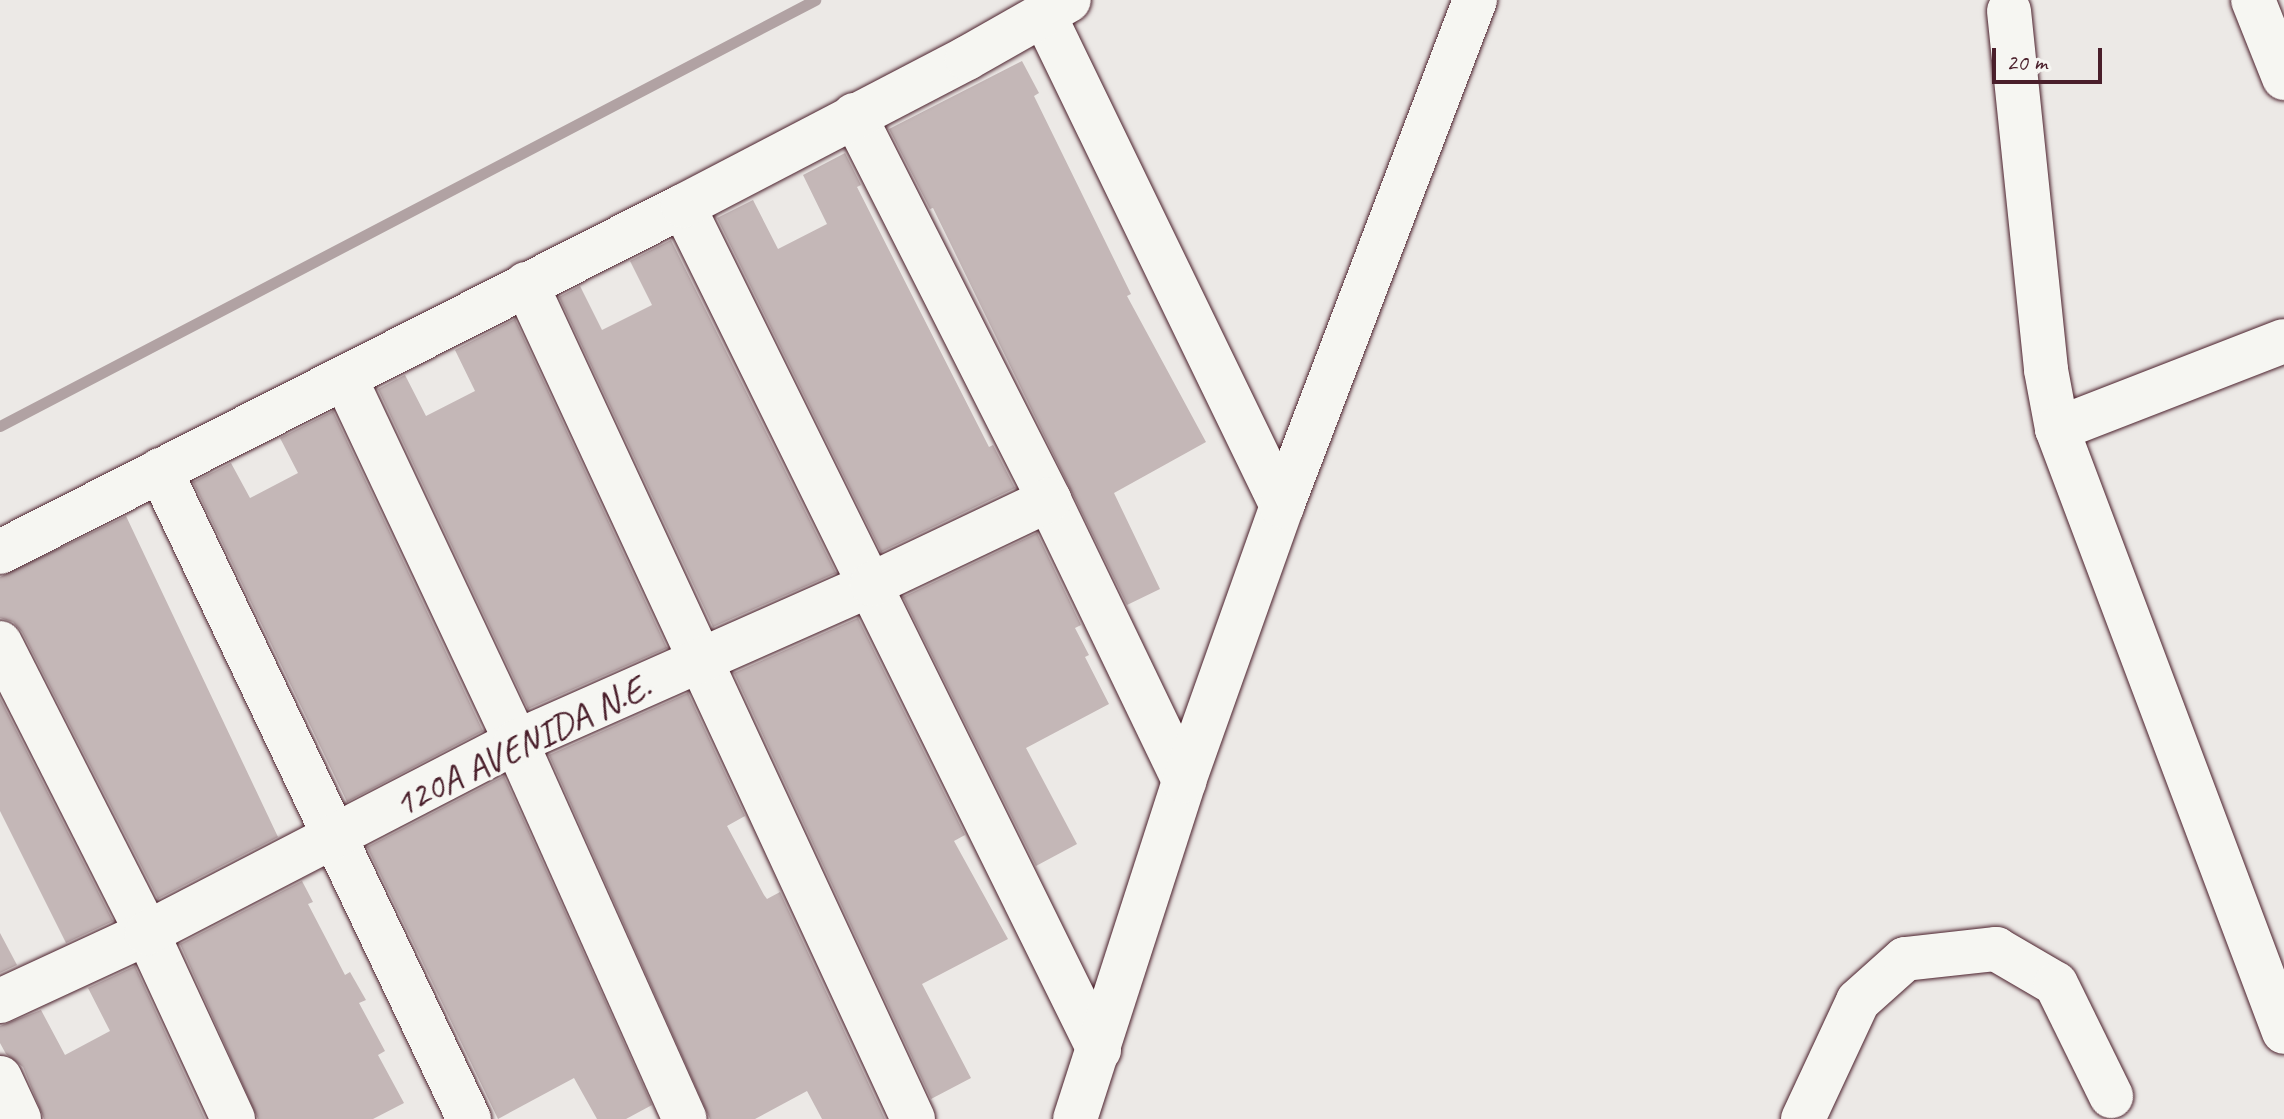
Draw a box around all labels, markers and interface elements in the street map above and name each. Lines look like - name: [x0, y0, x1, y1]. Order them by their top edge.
- scale bar: [1996, 32, 2106, 82]
- text: 20 m: [2006, 47, 2047, 77]
- street label: 120A AVENIDA N.E.: [386, 663, 658, 827]

